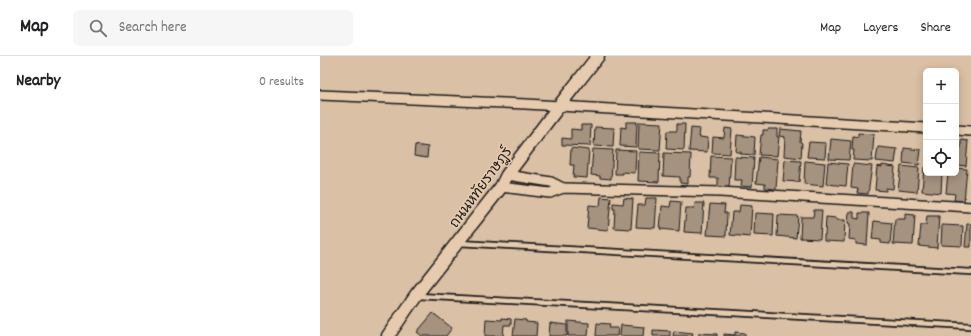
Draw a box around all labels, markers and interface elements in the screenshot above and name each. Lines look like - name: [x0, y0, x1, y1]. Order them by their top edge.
- search box: [73, 10, 353, 46]
- text: Map: [20, 14, 49, 41]
- icon: search: [87, 17, 109, 39]
- text: Search here: [119, 17, 187, 39]
- text: Map: [820, 18, 841, 38]
- text: Layers: [863, 18, 898, 38]
- text: Share: [920, 18, 951, 38]
- map controls: [923, 68, 959, 176]
- button: +: [923, 68, 959, 104]
- text: Nearby: [16, 70, 60, 94]
- text: 0 results: [259, 73, 304, 92]
- button: −: [923, 104, 959, 140]
- button: locate: [923, 140, 959, 176]
- street label: ถนนหทัยราษฎร์: [445, 143, 518, 233]

